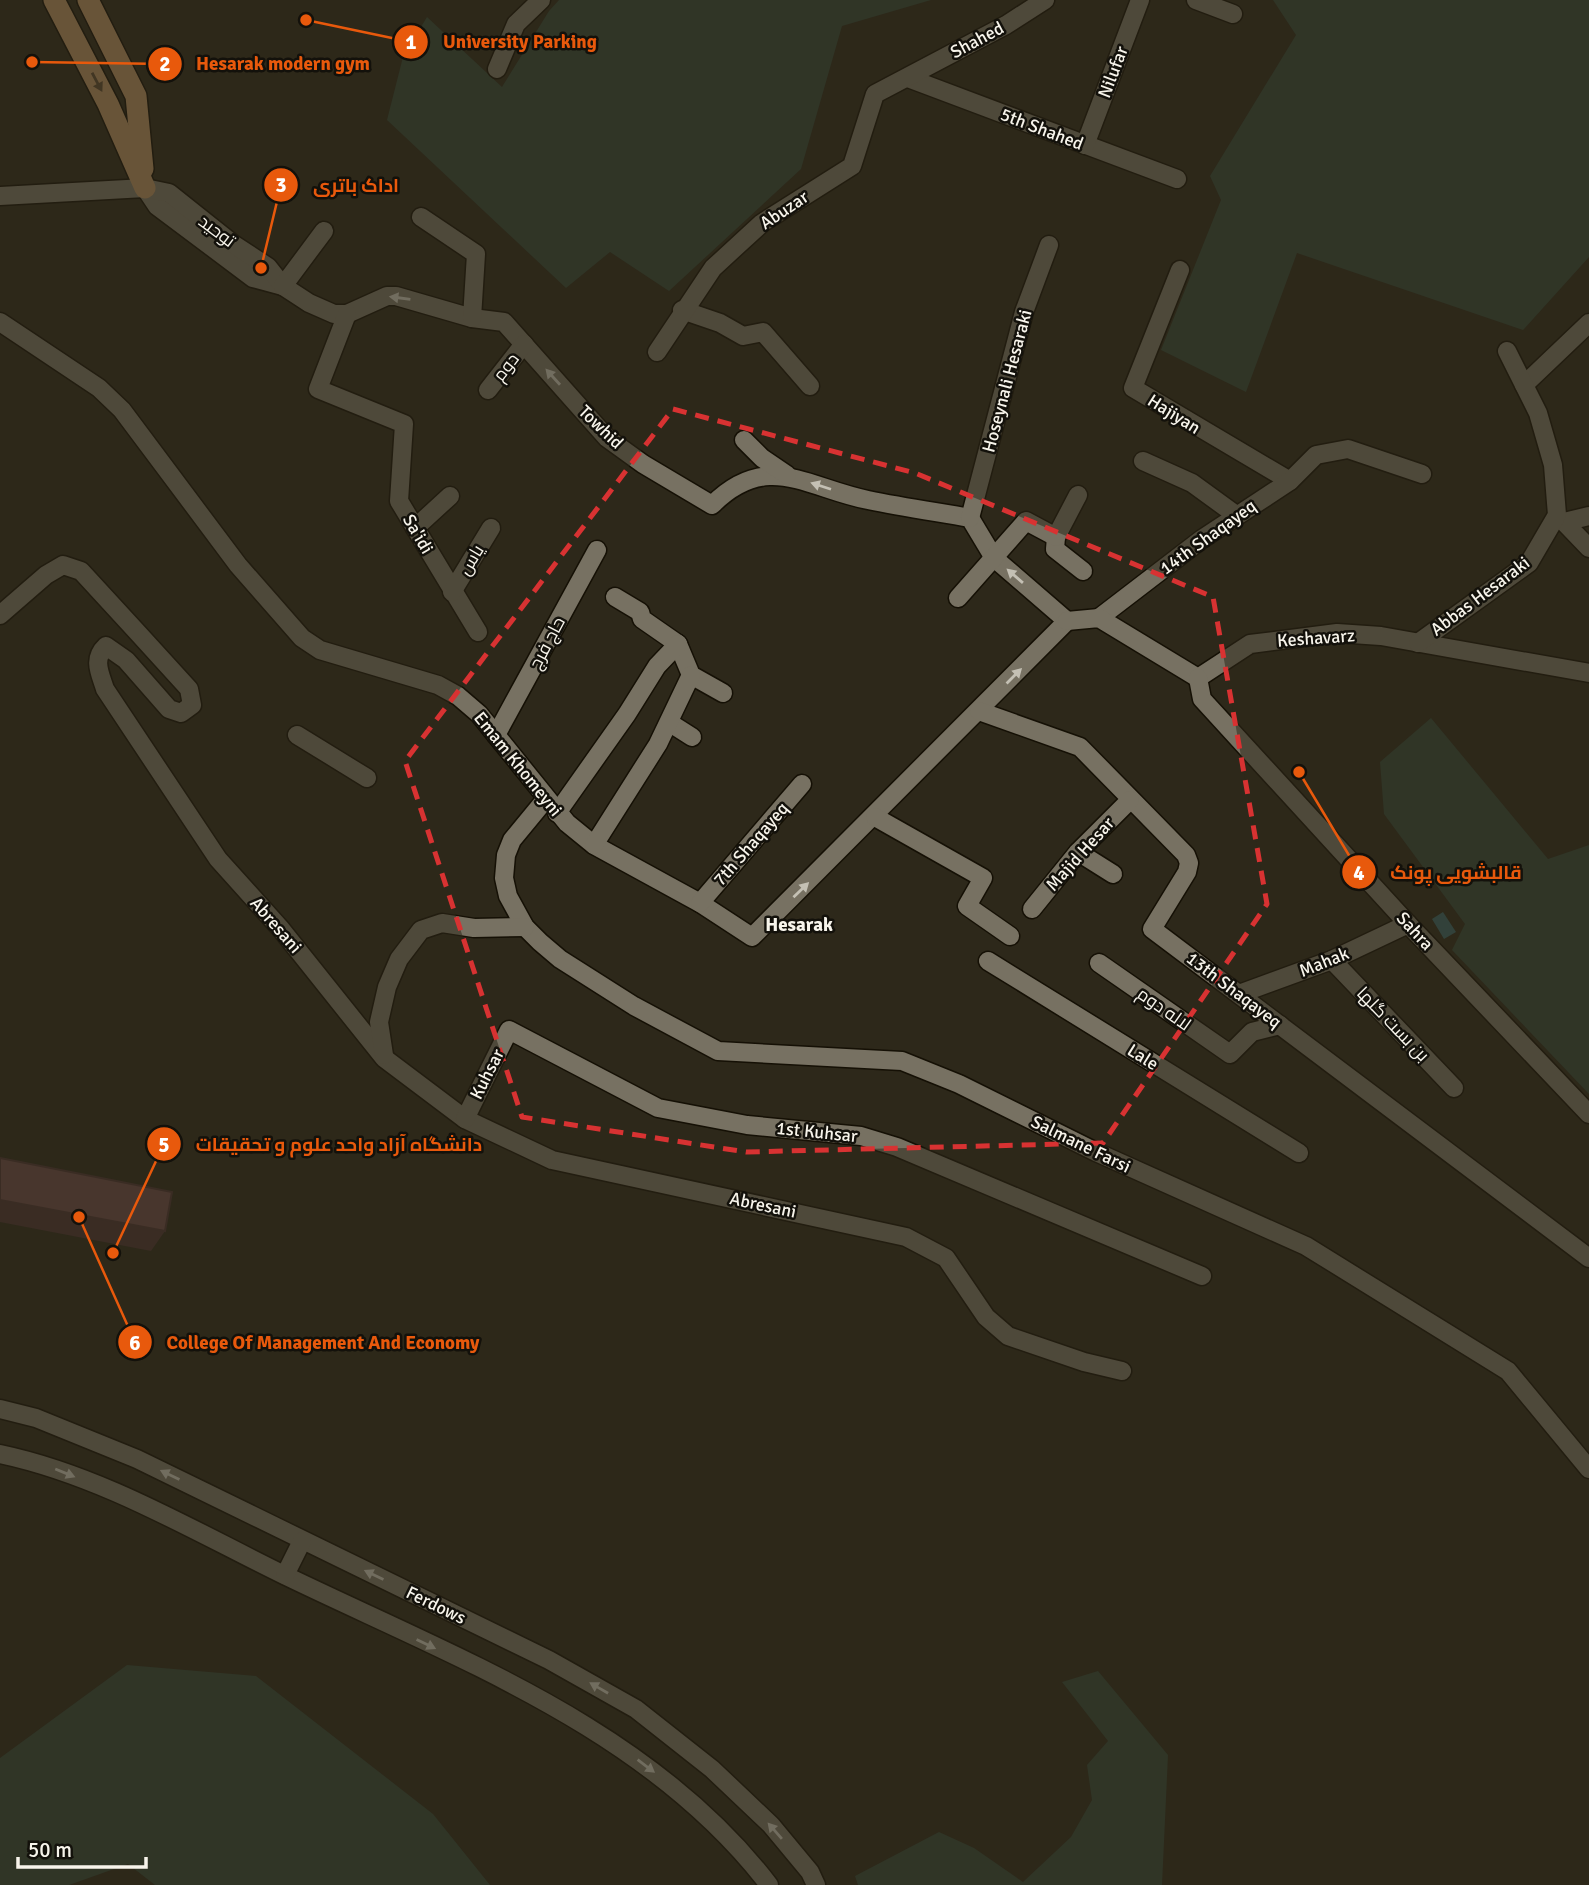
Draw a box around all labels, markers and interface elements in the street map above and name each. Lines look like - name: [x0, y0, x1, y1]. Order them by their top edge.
- street label: Shahed: [947, 17, 1007, 63]
- callout: University Parking: [394, 22, 611, 62]
- text: 1: [405, 29, 417, 55]
- text: University Parking: [443, 30, 597, 54]
- street label: Nilufar: [1093, 43, 1133, 101]
- callout: Hesarak modern gym: [147, 44, 384, 84]
- text: 2: [159, 51, 171, 77]
- text: Hesarak modern gym: [196, 52, 370, 76]
- one-way arrow: [91, 72, 103, 92]
- street label: 5th Shahed: [997, 103, 1087, 155]
- callout: اداک باتری: [264, 165, 413, 205]
- text: 3: [275, 172, 287, 198]
- text: اداک باتری: [313, 174, 399, 198]
- street label: Abuzar: [755, 186, 813, 234]
- street label: توحید: [194, 210, 240, 252]
- one-way arrow: [389, 292, 411, 303]
- street label: Hoseynali Hesaraki: [977, 307, 1037, 455]
- street label: دوم: [488, 348, 525, 386]
- one-way arrow: [545, 368, 561, 386]
- street label: Hajiyan: [1144, 389, 1204, 439]
- street label: Towhid: [574, 400, 628, 454]
- one-way arrow: [810, 480, 831, 490]
- street label: 14th Shaqayeq: [1156, 495, 1260, 579]
- street label: Sa'idi: [398, 510, 438, 558]
- street label: یاس: [453, 540, 489, 579]
- street label: Abbas Hesaraki: [1426, 552, 1534, 640]
- one-way arrow: [1007, 569, 1024, 584]
- street label: حاج فرج: [524, 613, 571, 674]
- street label: Keshavarz: [1276, 624, 1356, 652]
- one-way arrow: [1005, 668, 1022, 685]
- street label: Emam Khomeyni: [469, 707, 567, 821]
- street label: 7th Shaqayeq: [709, 798, 793, 890]
- street label: Majid Hesar: [1041, 812, 1119, 895]
- callout: قالبشویی پونک: [1341, 852, 1535, 892]
- text: 4: [1353, 860, 1365, 886]
- text: قالبشویی پونک: [1390, 861, 1522, 886]
- one-way arrow: [792, 882, 809, 898]
- street label: Abresani: [246, 892, 306, 958]
- street label: Sahra: [1392, 907, 1438, 955]
- district label: Hesarak: [765, 913, 833, 937]
- street label: Mahak: [1296, 942, 1352, 982]
- street label: 13th Shaqayeq: [1182, 947, 1286, 1033]
- street label: بن بست گلها: [1352, 982, 1434, 1066]
- street label: لاله دوم: [1132, 983, 1195, 1036]
- street label: Lale: [1123, 1039, 1163, 1075]
- street label: Kuhsar: [465, 1045, 509, 1103]
- street label: Salmane Farsi: [1028, 1110, 1134, 1178]
- street label: 1st Kuhsar: [775, 1117, 859, 1147]
- callout: دانشگاه آزاد واحد علوم و تحقیقات: [147, 1124, 496, 1164]
- text: 5: [158, 1132, 170, 1158]
- text: دانشگاه آزاد واحد علوم و تحقیقات: [196, 1133, 482, 1158]
- street label: Abresani: [728, 1187, 798, 1223]
- callout: College Of Management And Economy: [117, 1322, 493, 1362]
- text: 6: [129, 1330, 141, 1356]
- text: College Of Management And Economy: [166, 1331, 480, 1355]
- one-way arrow: [55, 1467, 76, 1478]
- one-way arrow: [160, 1470, 180, 1481]
- one-way arrow: [364, 1570, 384, 1581]
- street label: Ferdows: [402, 1581, 470, 1629]
- one-way arrow: [416, 1638, 436, 1649]
- one-way arrow: [590, 1682, 609, 1694]
- one-way arrow: [636, 1759, 655, 1773]
- one-way arrow: [767, 1822, 783, 1840]
- scale bar: [18, 1826, 145, 1870]
- text: 50 m: [28, 1837, 72, 1863]

